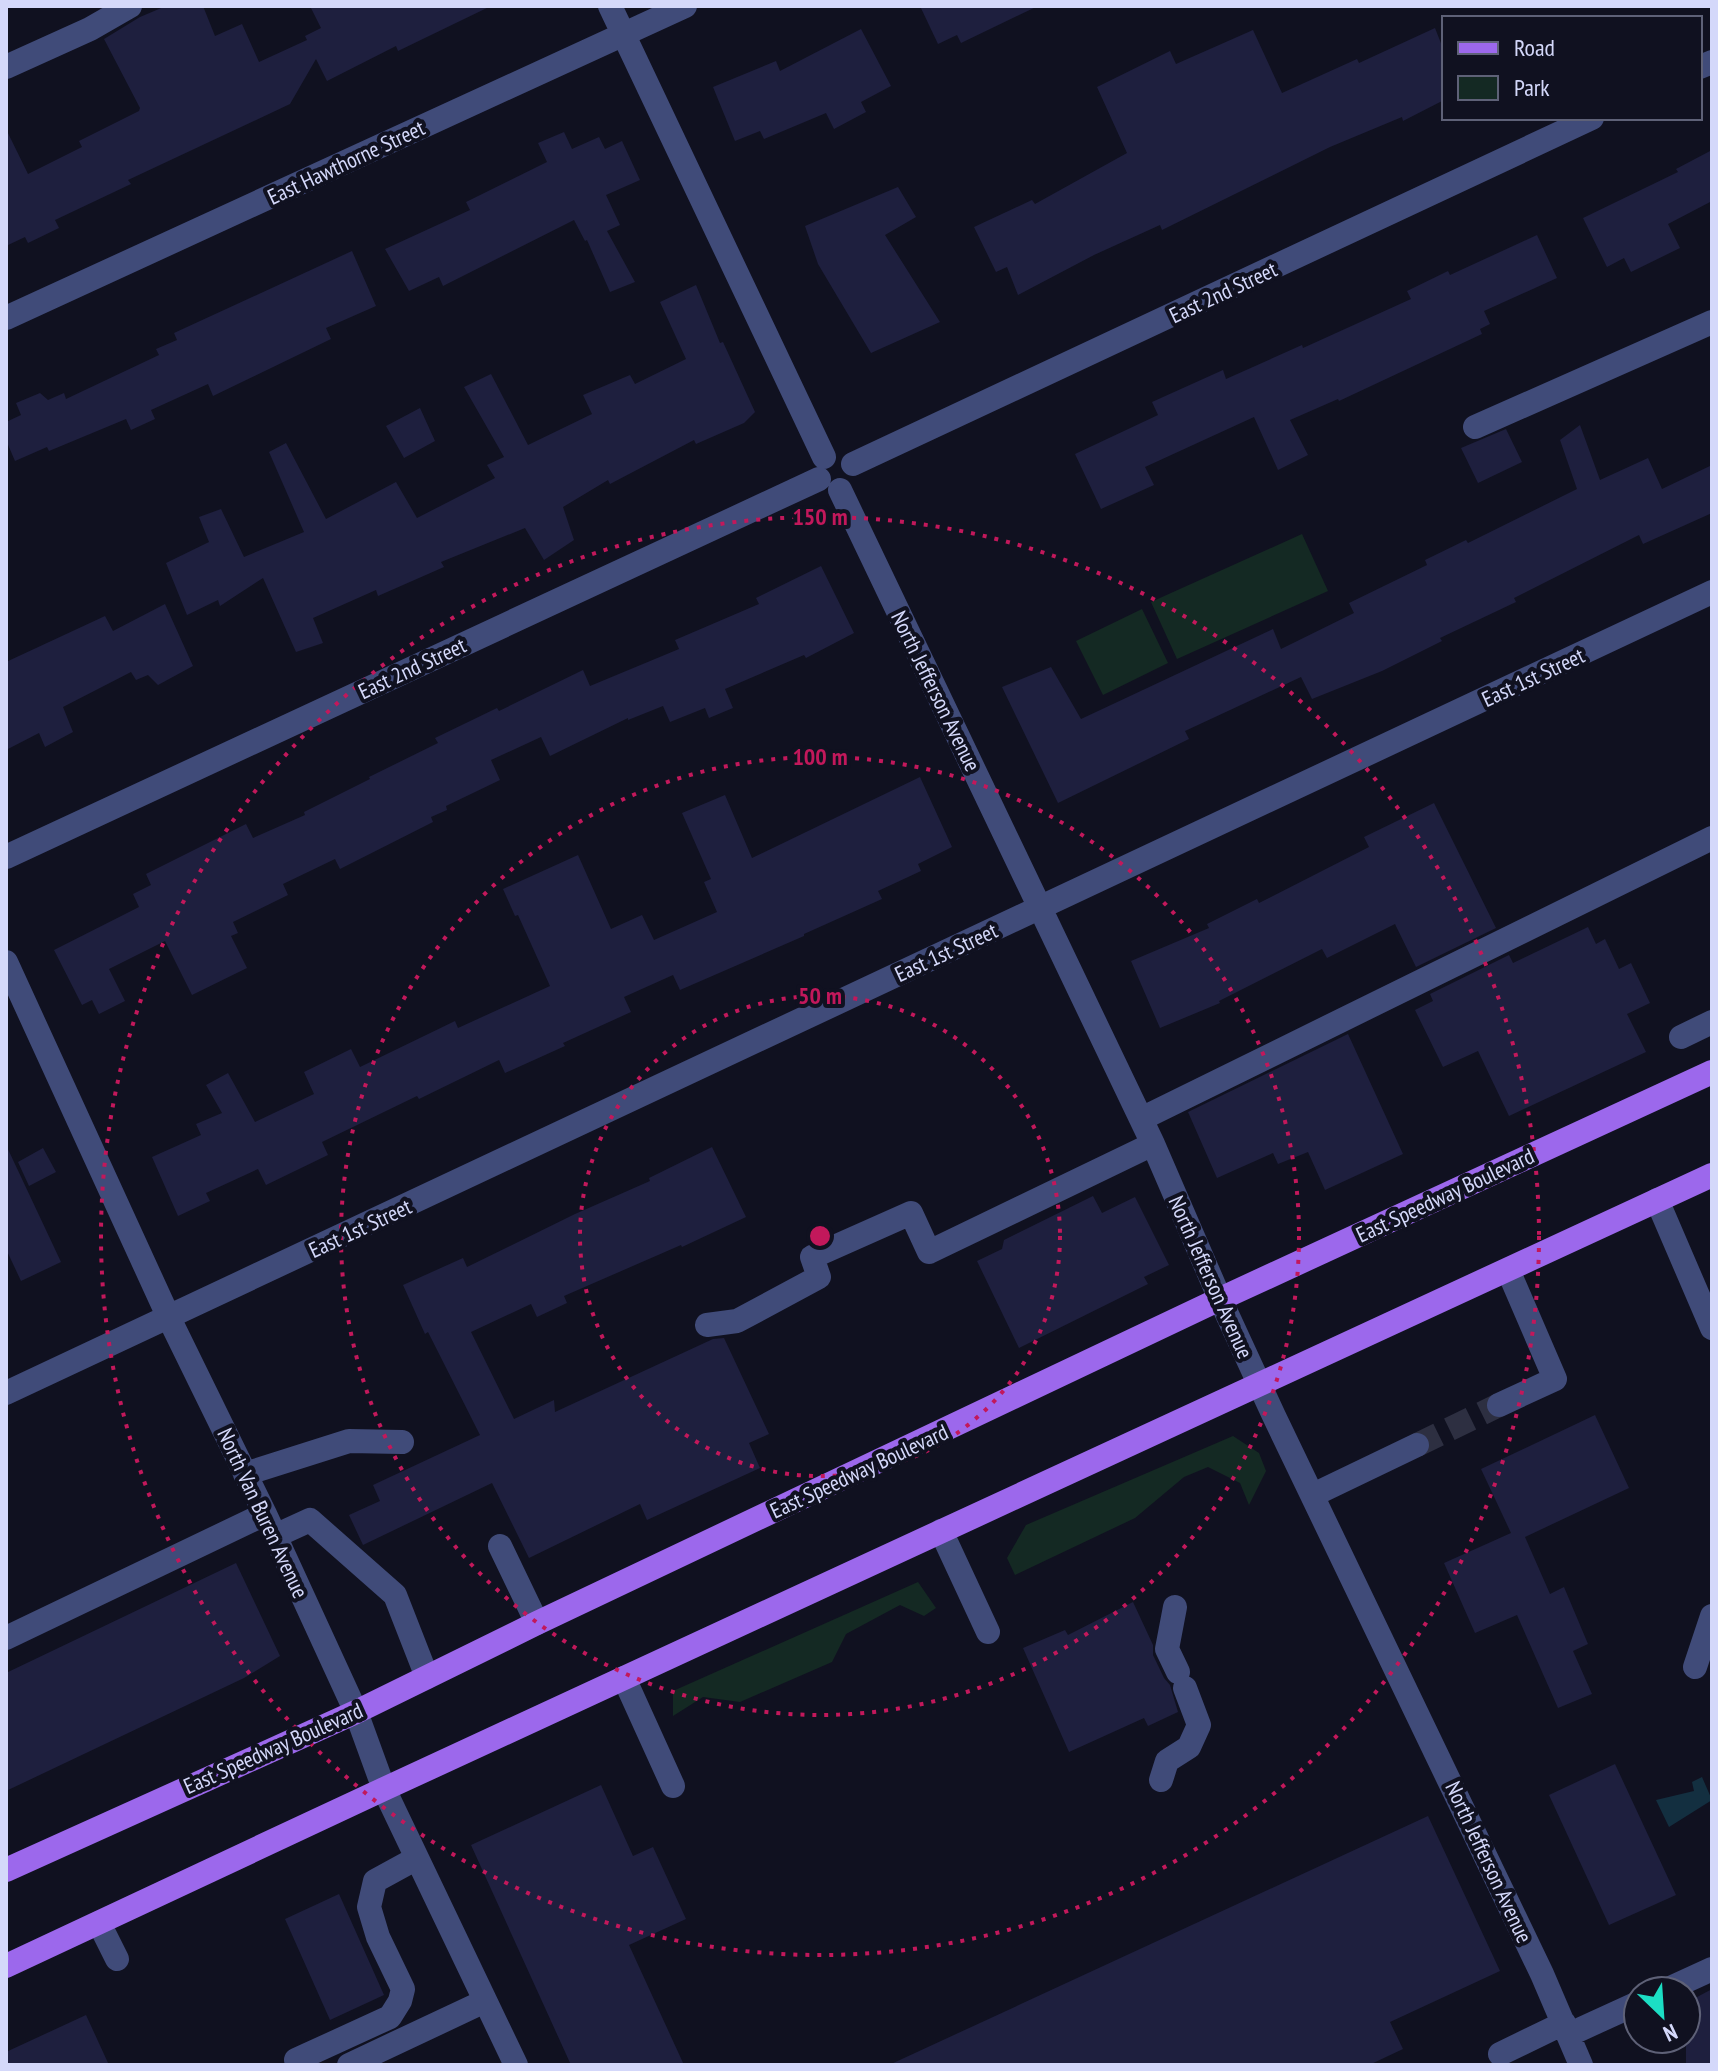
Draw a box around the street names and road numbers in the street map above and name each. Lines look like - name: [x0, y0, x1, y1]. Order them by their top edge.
- street label: East Hawthorne Street: [263, 113, 429, 211]
- street label: East 2nd Street: [1165, 255, 1281, 329]
- street label: North Jefferson Avenue: [885, 606, 987, 776]
- street label: East 2nd Street: [354, 631, 470, 705]
- street label: East 1st Street: [1477, 641, 1589, 713]
- street label: East 1st Street: [890, 916, 1002, 988]
- street label: East Speedway Boulevard: [1352, 1142, 1538, 1248]
- street label: North Jefferson Avenue: [1163, 1191, 1259, 1363]
- street label: East 1st Street: [304, 1192, 416, 1264]
- street label: East Speedway Boulevard: [766, 1418, 952, 1524]
- street label: North Van Buren Avenue: [211, 1423, 315, 1603]
- street label: East Speedway Boulevard: [179, 1696, 367, 1800]
- street label: North Jefferson Avenue: [1439, 1777, 1539, 1947]

